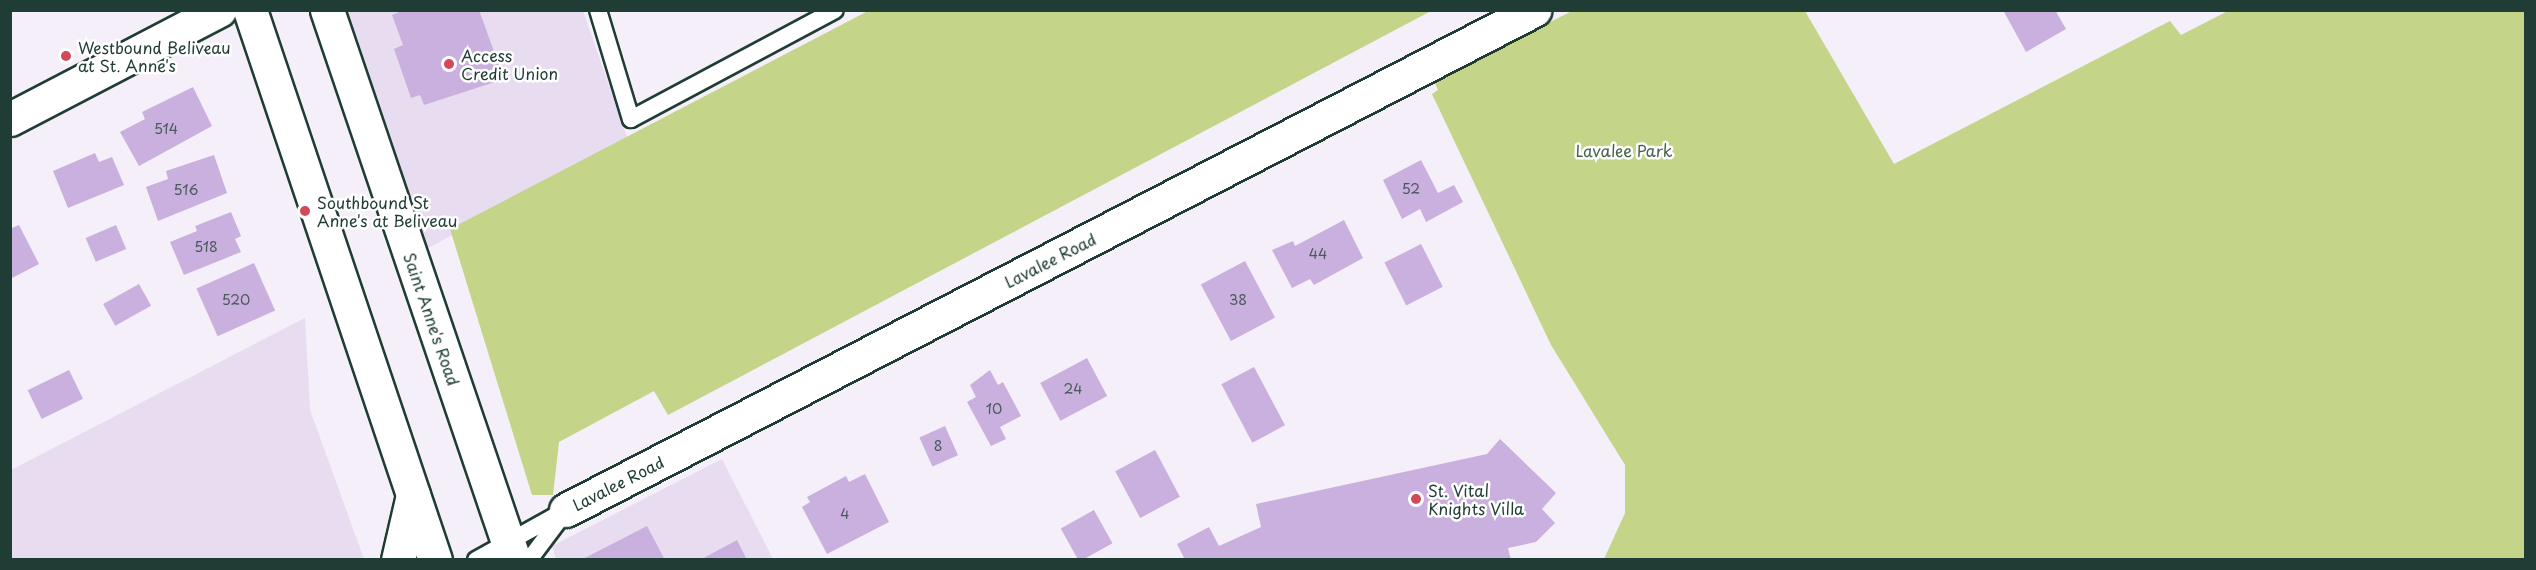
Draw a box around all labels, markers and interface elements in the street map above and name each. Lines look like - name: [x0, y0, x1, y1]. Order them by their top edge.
- place label: Westbound Beliveau at St. Anne's: [78, 37, 231, 75]
- place label: Access Credit Union: [461, 45, 559, 83]
- marker: Westbound Beliveau at St. Anne's: [59, 49, 73, 63]
- marker: Access Credit Union: [442, 57, 456, 71]
- house number: 514: [154, 121, 178, 137]
- park label: Lavalee Park: [1575, 140, 1673, 160]
- house number: 52: [1402, 181, 1420, 197]
- house number: 516: [174, 182, 198, 198]
- place label: Southbound St Anne's at Beliveau: [317, 192, 459, 230]
- marker: Southbound St Anne's at Beliveau: [298, 204, 312, 218]
- street label: Lavalee Road: [1000, 228, 1100, 292]
- house number: 518: [194, 239, 218, 255]
- house number: 44: [1309, 246, 1327, 262]
- street label: Saint Anne's Road: [400, 250, 464, 388]
- house number: 520: [222, 292, 250, 308]
- house number: 38: [1229, 292, 1247, 308]
- house number: 24: [1064, 381, 1082, 397]
- house number: 10: [986, 401, 1002, 417]
- house number: 8: [934, 438, 942, 454]
- street label: Lavalee Road: [568, 451, 668, 515]
- place label: St. Vital Knights Villa: [1428, 480, 1524, 518]
- marker: St. Vital Knights Villa: [1409, 492, 1423, 506]
- house number: 4: [840, 506, 850, 522]

